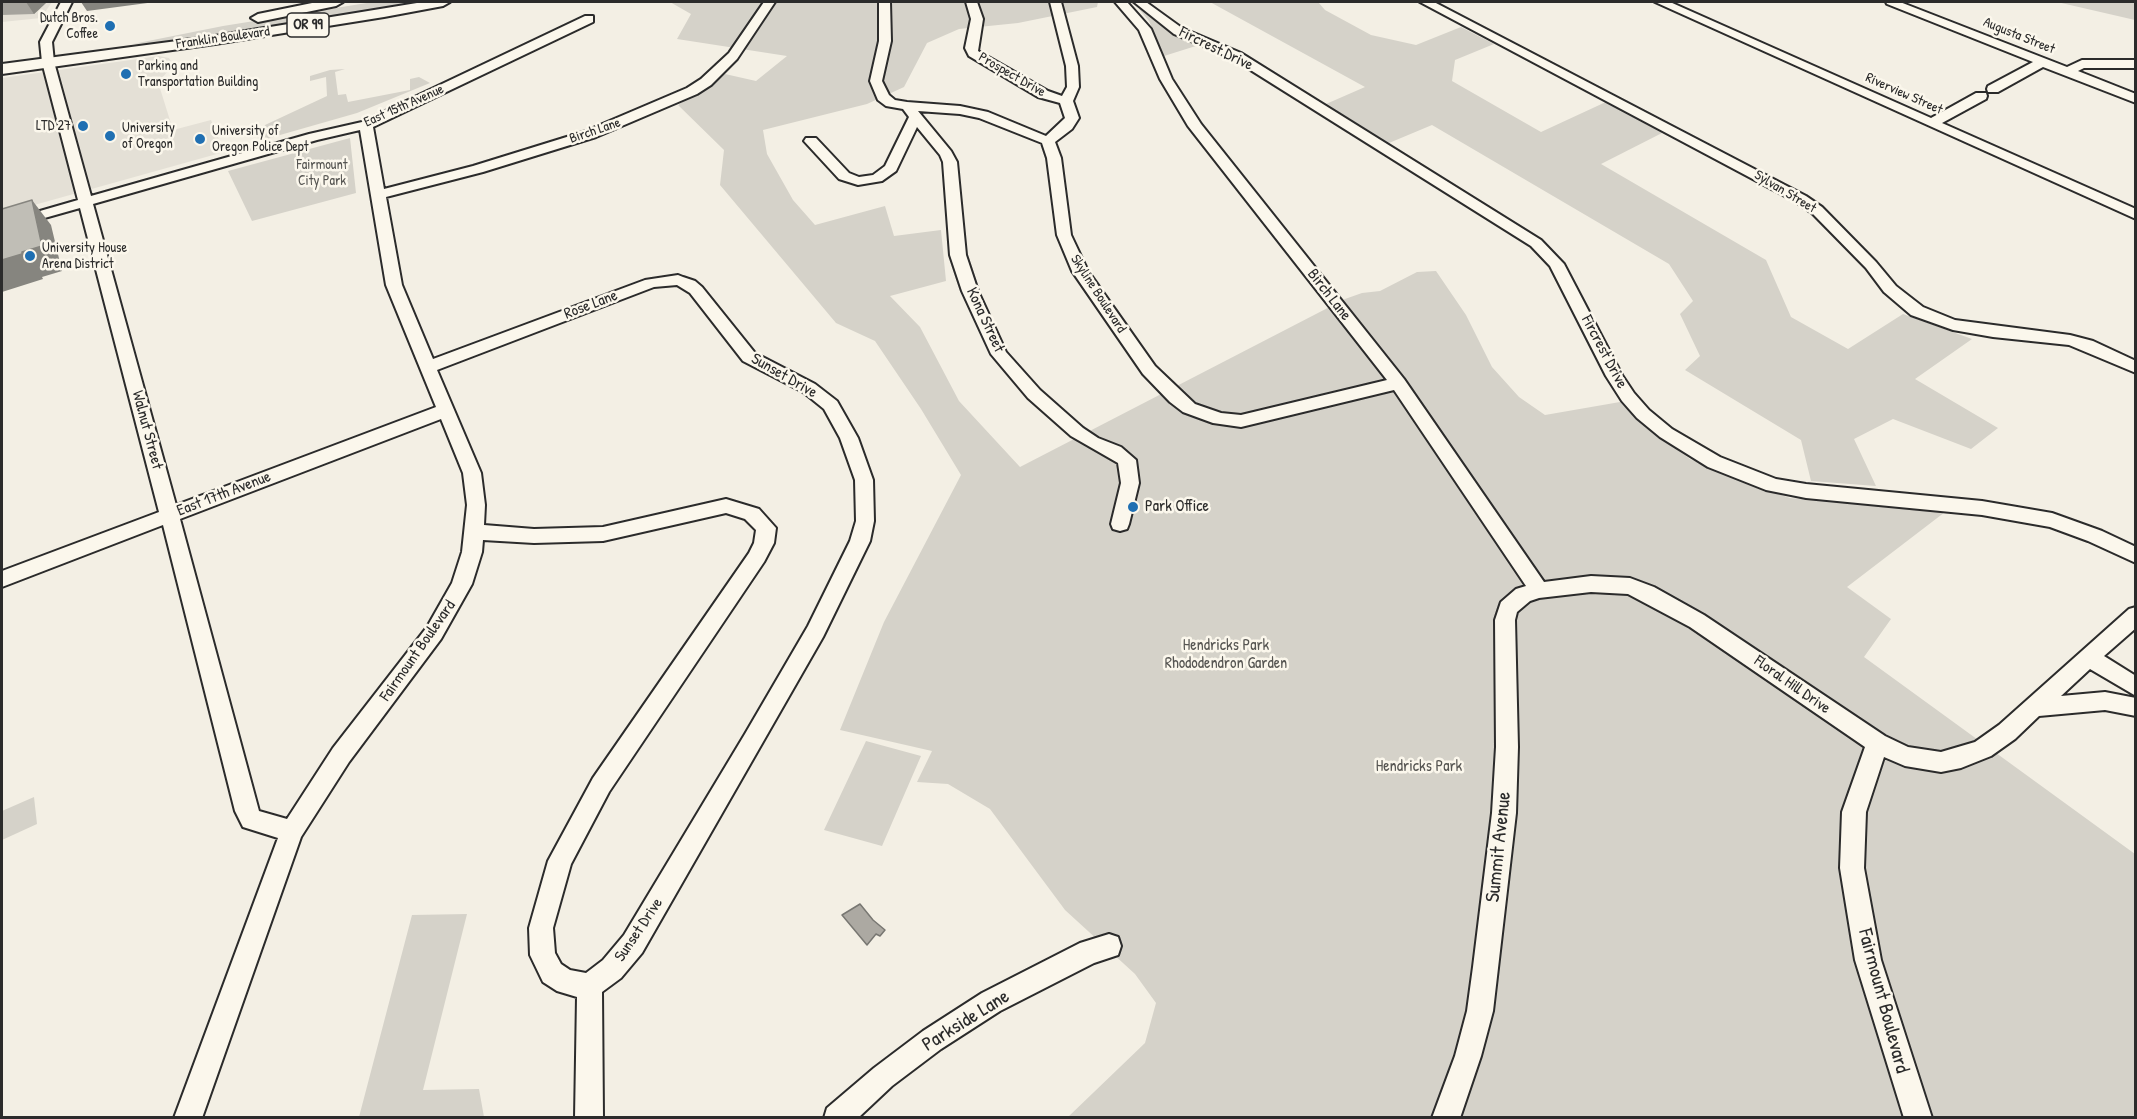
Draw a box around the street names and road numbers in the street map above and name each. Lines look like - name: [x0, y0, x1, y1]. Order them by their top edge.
- road number: OR 99: [287, 13, 329, 37]
- street label: Augusta Street: [1981, 14, 2057, 58]
- street label: Franklin Boulevard: [175, 23, 271, 53]
- street label: Fircrest Drive: [1176, 23, 1256, 75]
- street label: Prospect Drive: [976, 49, 1048, 101]
- street label: Riverview Street: [1863, 70, 1945, 118]
- street label: East 15th Avenue: [362, 81, 446, 131]
- street label: Birch Lane: [567, 114, 623, 148]
- street label: Sylvan Street: [1751, 167, 1819, 217]
- street label: Skyline Boulevard: [1067, 252, 1129, 336]
- street label: Birch Lane: [1303, 265, 1355, 325]
- street label: Kona Street: [962, 285, 1008, 355]
- street label: Rose Lane: [562, 286, 620, 324]
- street label: Fircrest Drive: [1577, 312, 1631, 392]
- street label: Sunset Drive: [748, 349, 820, 403]
- street label: Walnut Street: [127, 389, 167, 471]
- street label: East 17th Avenue: [174, 467, 274, 521]
- street label: Fairmount Boulevard: [376, 597, 460, 705]
- street label: Floral Hill Drive: [1750, 652, 1834, 718]
- street label: Summit Avenue: [1481, 791, 1517, 903]
- street label: Sunset Drive: [611, 894, 667, 966]
- street label: Fairmount Boulevard: [1852, 926, 1914, 1076]
- street label: Parkside Lane: [918, 985, 1014, 1057]

